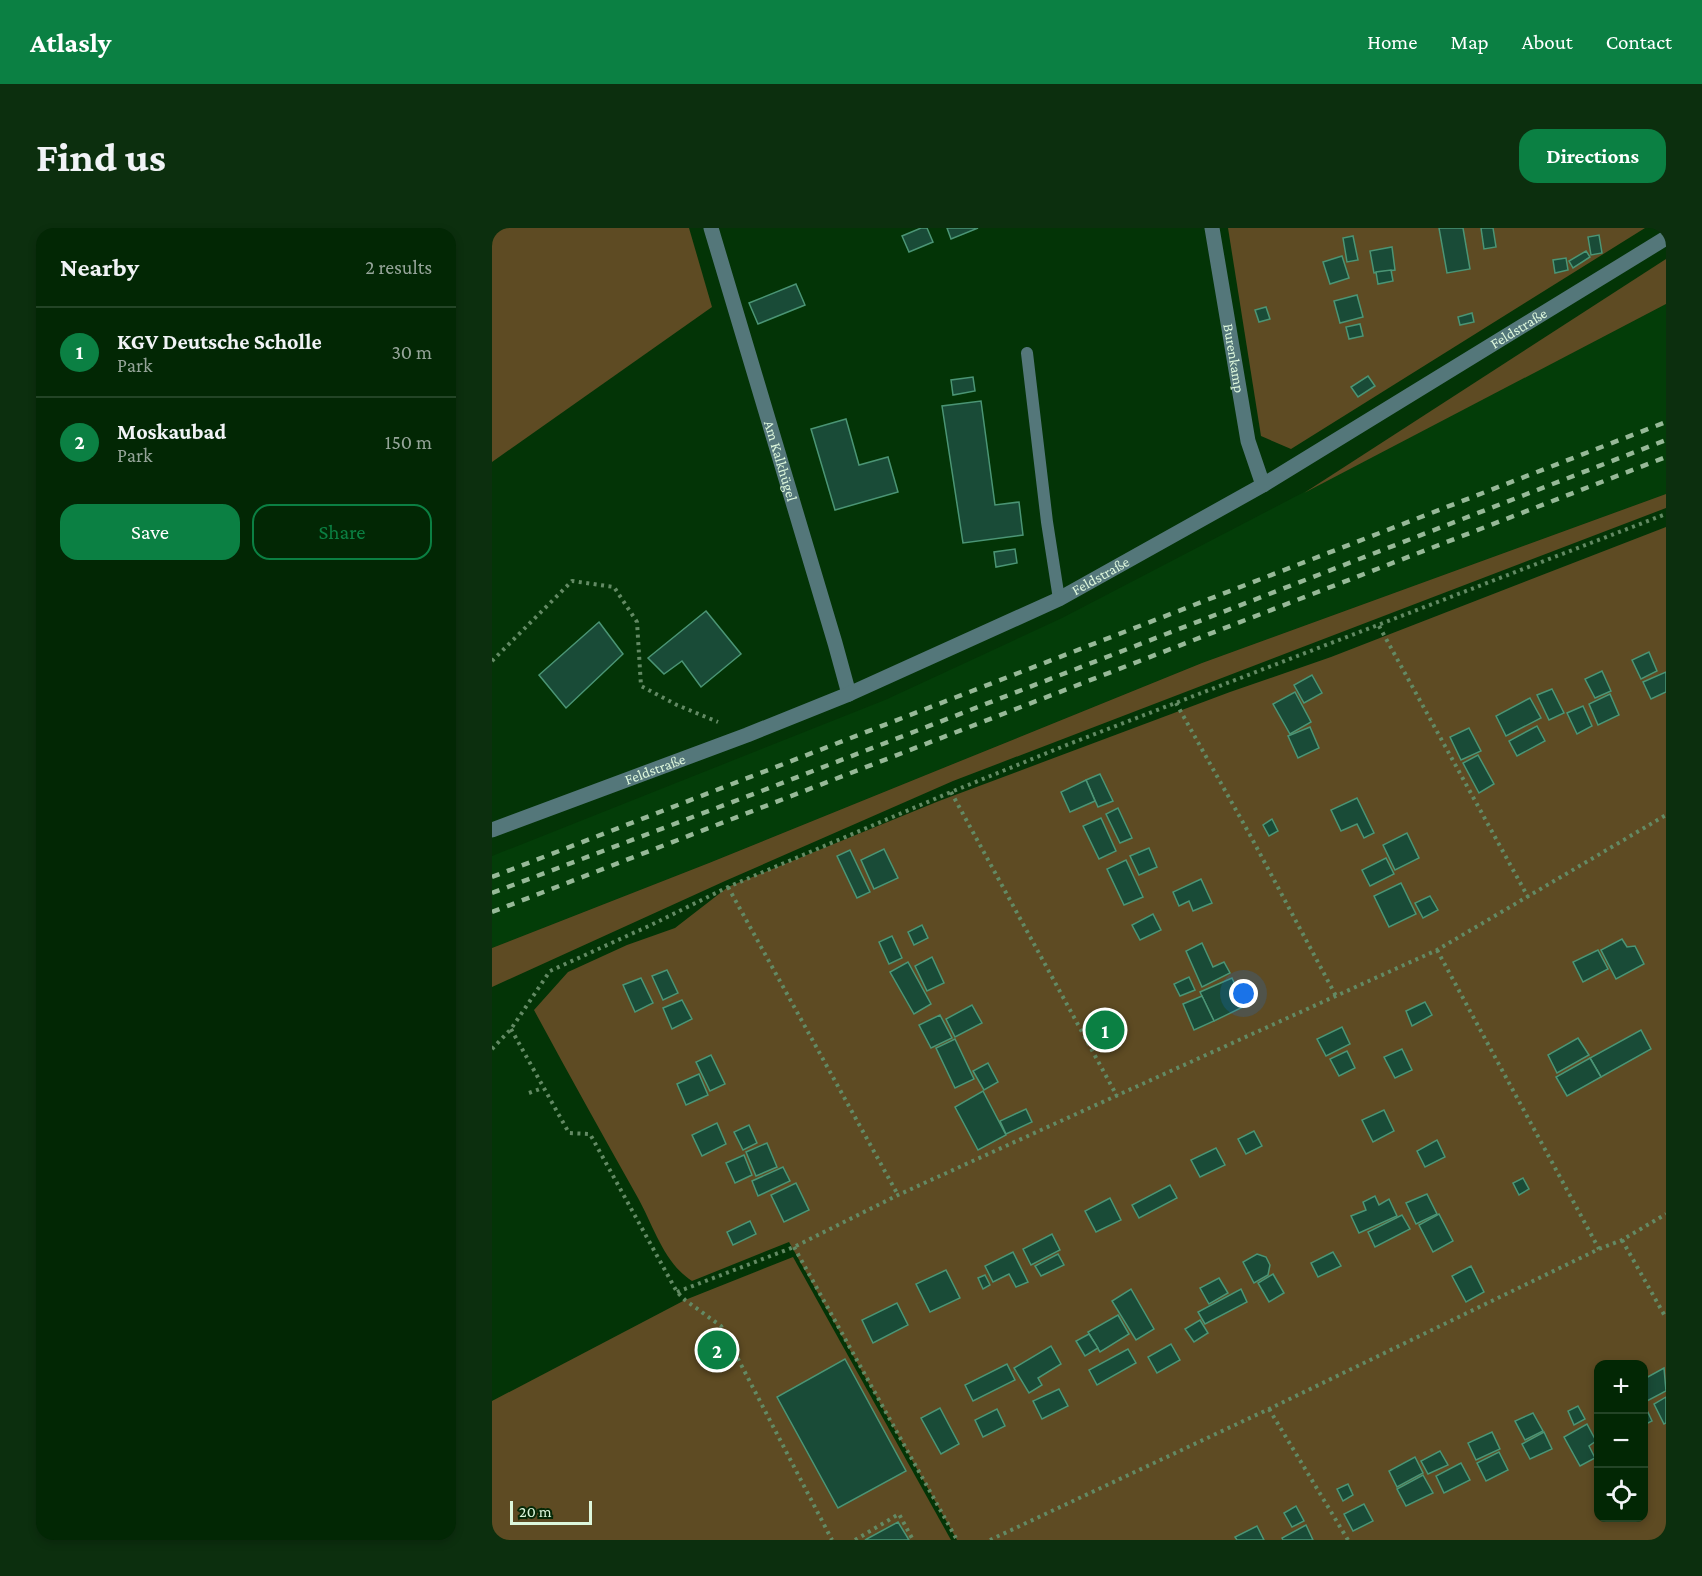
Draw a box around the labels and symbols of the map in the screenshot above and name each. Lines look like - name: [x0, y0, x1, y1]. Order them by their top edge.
- street label: Feldstraße: [1487, 305, 1550, 352]
- street label: Burenkamp: [1220, 322, 1248, 394]
- street label: Am Kalkhügel: [761, 418, 800, 503]
- street label: Feldstraße: [1069, 553, 1132, 598]
- street label: Feldstraße: [623, 751, 688, 788]
- your location: [1229, 979, 1258, 1008]
- pin: 1: [1086, 1008, 1124, 1052]
- pin: 2: [698, 1328, 736, 1372]
- scale bar: [510, 1498, 592, 1526]

